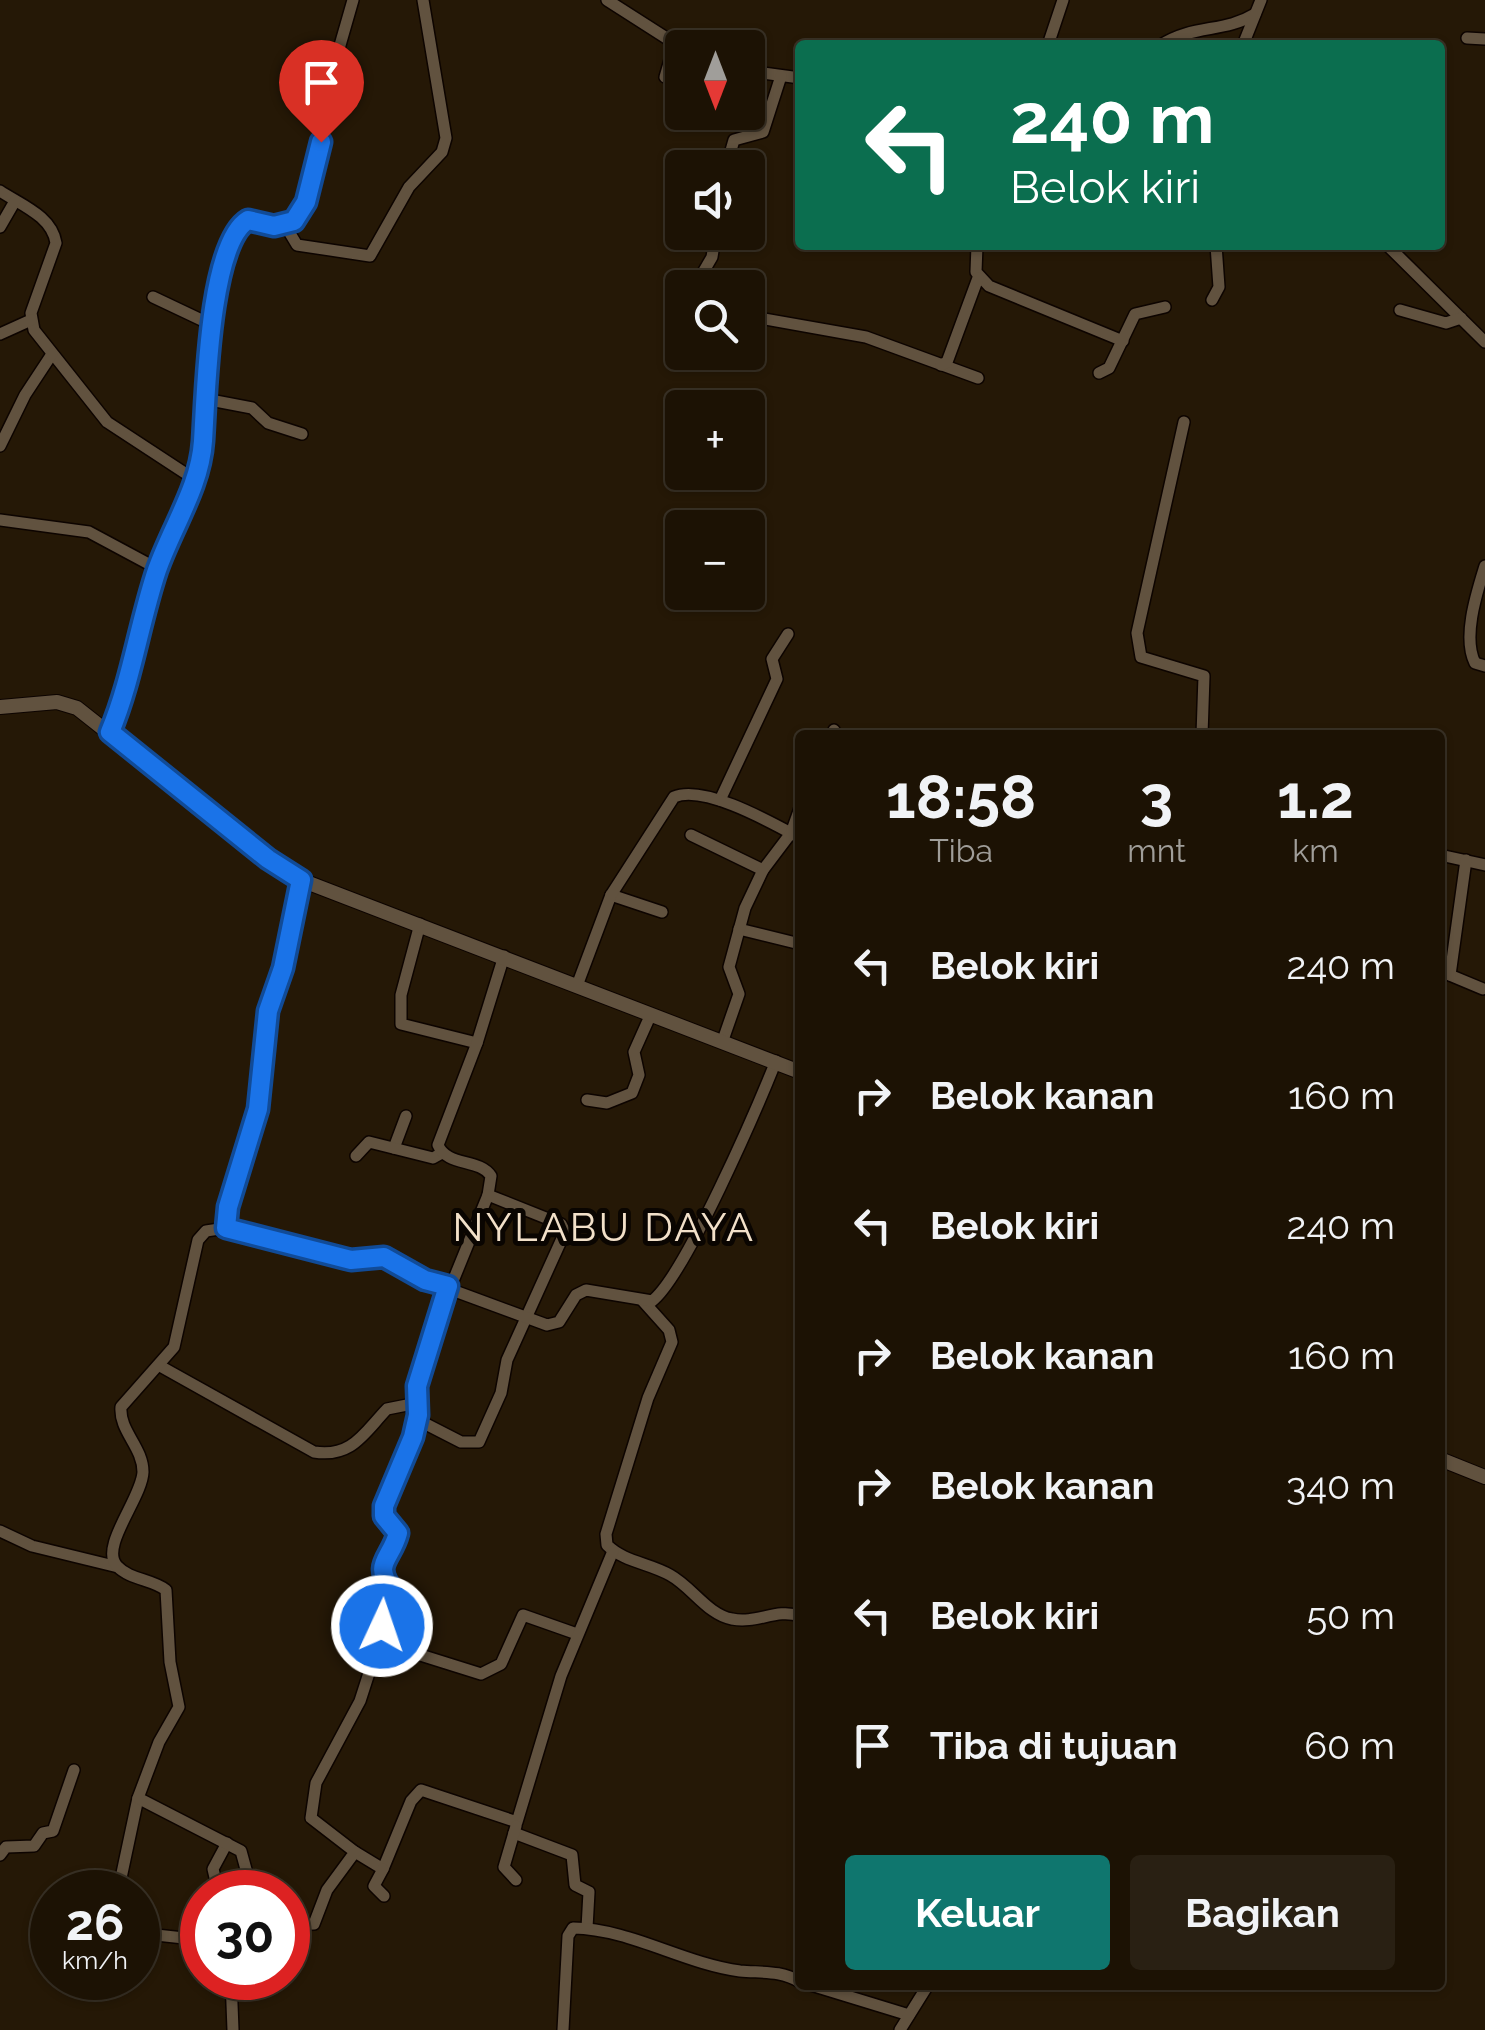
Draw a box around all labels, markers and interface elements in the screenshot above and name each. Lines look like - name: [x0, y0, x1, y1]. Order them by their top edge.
- north arrow: [665, 30, 765, 130]
- map controls: [665, 30, 765, 610]
- pin: [279, 40, 364, 143]
- icon: arrive: [294, 55, 349, 110]
- text: 240 m: [1010, 77, 1214, 159]
- icon: left: [845, 80, 975, 210]
- button: sound: [665, 150, 765, 250]
- text: Belok kiri: [1010, 161, 1200, 214]
- button: search: [665, 270, 765, 370]
- button: +: [665, 390, 765, 490]
- button: −: [665, 510, 765, 610]
- text: 18:58: [886, 762, 1036, 832]
- text: 3: [1140, 762, 1173, 832]
- text: 1.2: [1277, 762, 1354, 832]
- text: Tiba: [929, 832, 993, 869]
- text: mnt: [1127, 832, 1186, 869]
- text: km: [1292, 832, 1339, 869]
- icon: left: [845, 938, 900, 993]
- text: Belok kiri: [930, 943, 1099, 988]
- text: 240 m: [1287, 943, 1395, 988]
- icon: right: [845, 1068, 900, 1123]
- text: Belok kanan: [930, 1073, 1155, 1118]
- text: 160 m: [1288, 1073, 1395, 1118]
- icon: left: [845, 1198, 900, 1253]
- district label: NYLABU DAYA: [452, 1203, 756, 1250]
- text: Belok kiri: [930, 1203, 1099, 1248]
- text: 240 m: [1287, 1203, 1395, 1248]
- icon: right: [845, 1328, 900, 1383]
- text: Belok kanan: [930, 1333, 1155, 1378]
- text: 160 m: [1288, 1333, 1395, 1378]
- icon: right: [845, 1458, 900, 1513]
- text: Belok kanan: [930, 1463, 1155, 1508]
- text: 340 m: [1286, 1463, 1395, 1508]
- position arrow: [330, 1574, 434, 1678]
- icon: left: [845, 1588, 900, 1643]
- text: Belok kiri: [930, 1593, 1099, 1638]
- text: 50 m: [1306, 1593, 1395, 1638]
- icon: arrive: [845, 1718, 900, 1773]
- text: Tiba di tujuan: [930, 1723, 1178, 1768]
- text: 60 m: [1304, 1723, 1395, 1768]
- button: Keluar: [845, 1855, 1110, 1970]
- button: Bagikan: [1130, 1855, 1395, 1970]
- speed limit sign: 30: [180, 1870, 310, 2000]
- text: 26: [66, 1893, 124, 1952]
- text: km/h: [62, 1945, 128, 1975]

